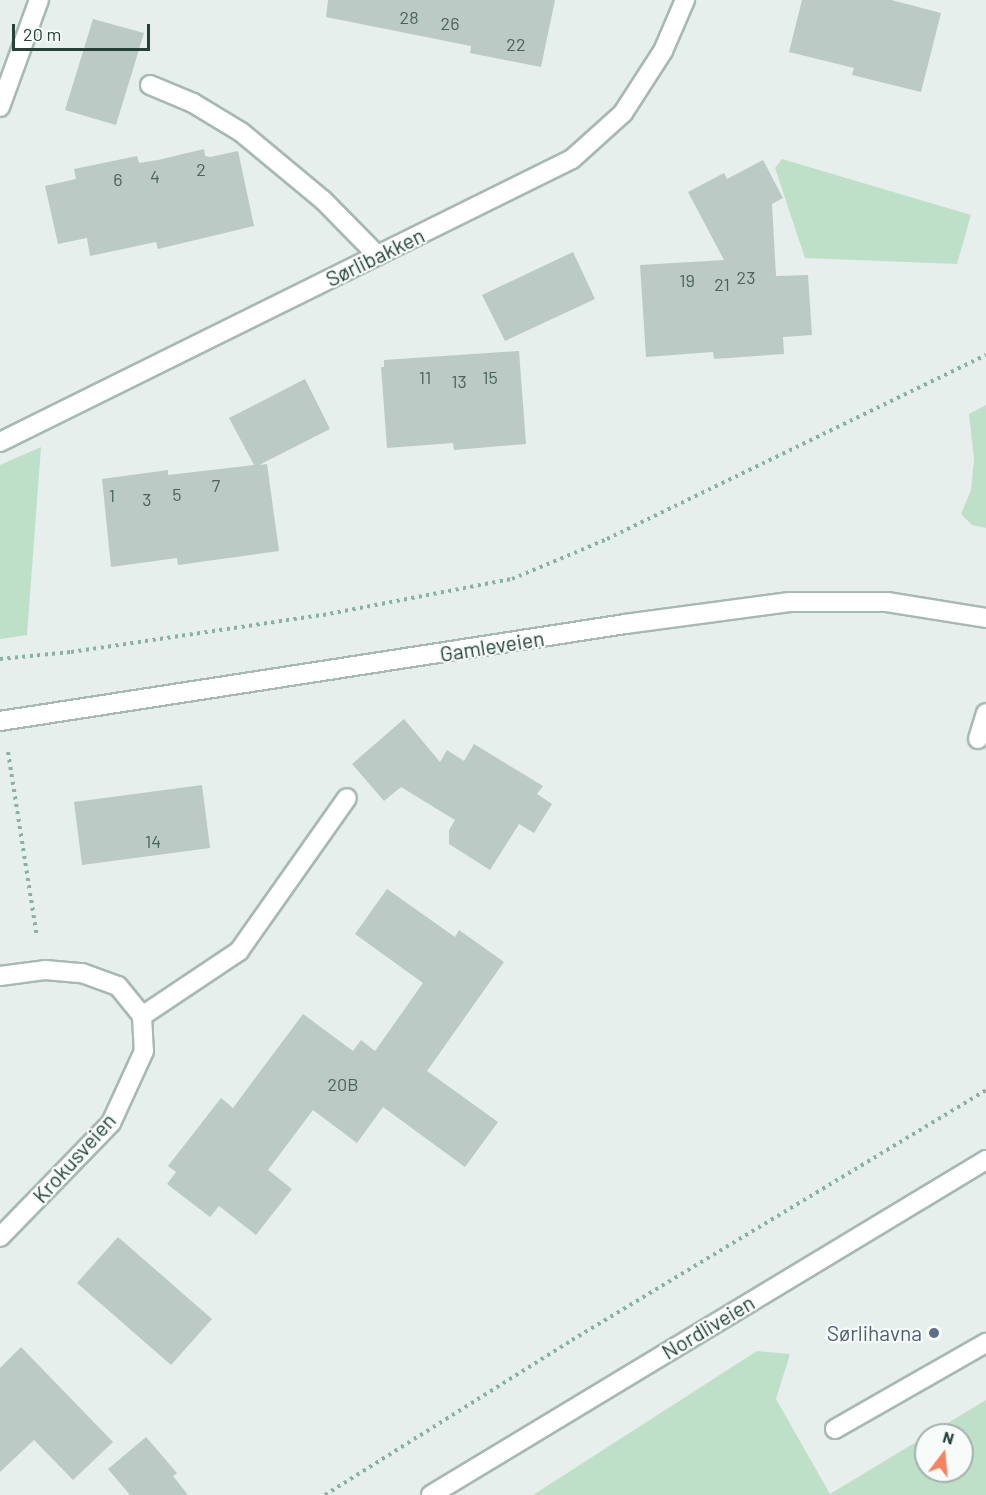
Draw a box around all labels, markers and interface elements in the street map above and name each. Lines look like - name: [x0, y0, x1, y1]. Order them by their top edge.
- house number: 28: [399, 6, 419, 28]
- scale bar: [15, 12, 153, 50]
- house number: 26: [441, 12, 459, 34]
- text: 20 m: [23, 23, 61, 45]
- house number: 22: [506, 33, 526, 55]
- house number: 2: [196, 158, 206, 180]
- house number: 4: [150, 165, 160, 187]
- house number: 6: [113, 168, 123, 190]
- street label: Sørlibakken: [322, 222, 428, 292]
- house number: 23: [737, 266, 755, 288]
- house number: 19: [679, 269, 695, 291]
- house number: 21: [714, 273, 730, 295]
- house number: 11: [419, 366, 431, 388]
- house number: 15: [482, 366, 498, 388]
- house number: 13: [451, 370, 467, 392]
- house number: 7: [212, 474, 220, 496]
- house number: 5: [172, 483, 182, 505]
- house number: 1: [109, 484, 115, 506]
- house number: 3: [142, 488, 152, 510]
- street label: Gamleveien: [438, 625, 546, 667]
- house number: 14: [145, 830, 161, 852]
- house number: 20B: [327, 1073, 359, 1095]
- street label: Krokusveien: [27, 1108, 121, 1208]
- street label: Nordliveien: [657, 1290, 759, 1364]
- place label: Sørlihavna: [827, 1320, 922, 1346]
- marker: Sørlihavna: [927, 1326, 941, 1340]
- north arrow: [914, 1423, 974, 1483]
- text: N: [941, 1427, 956, 1448]

